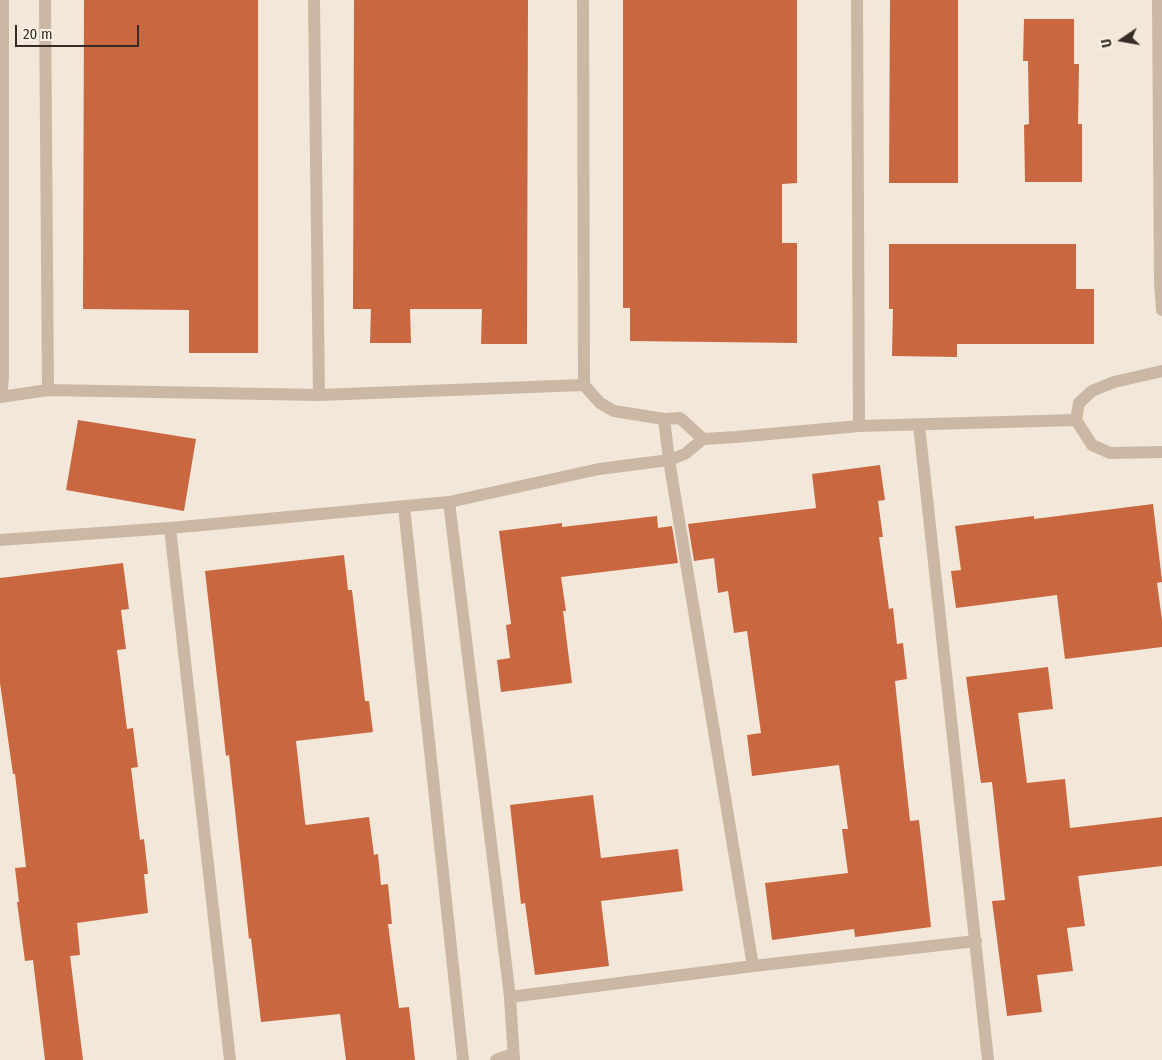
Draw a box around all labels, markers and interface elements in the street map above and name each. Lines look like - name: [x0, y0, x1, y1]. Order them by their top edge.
- scale bar: [18, 15, 141, 47]
- north arrow: [1097, 15, 1147, 65]
- text: 20 m: [23, 25, 53, 43]
- text: U: [1098, 37, 1116, 49]

